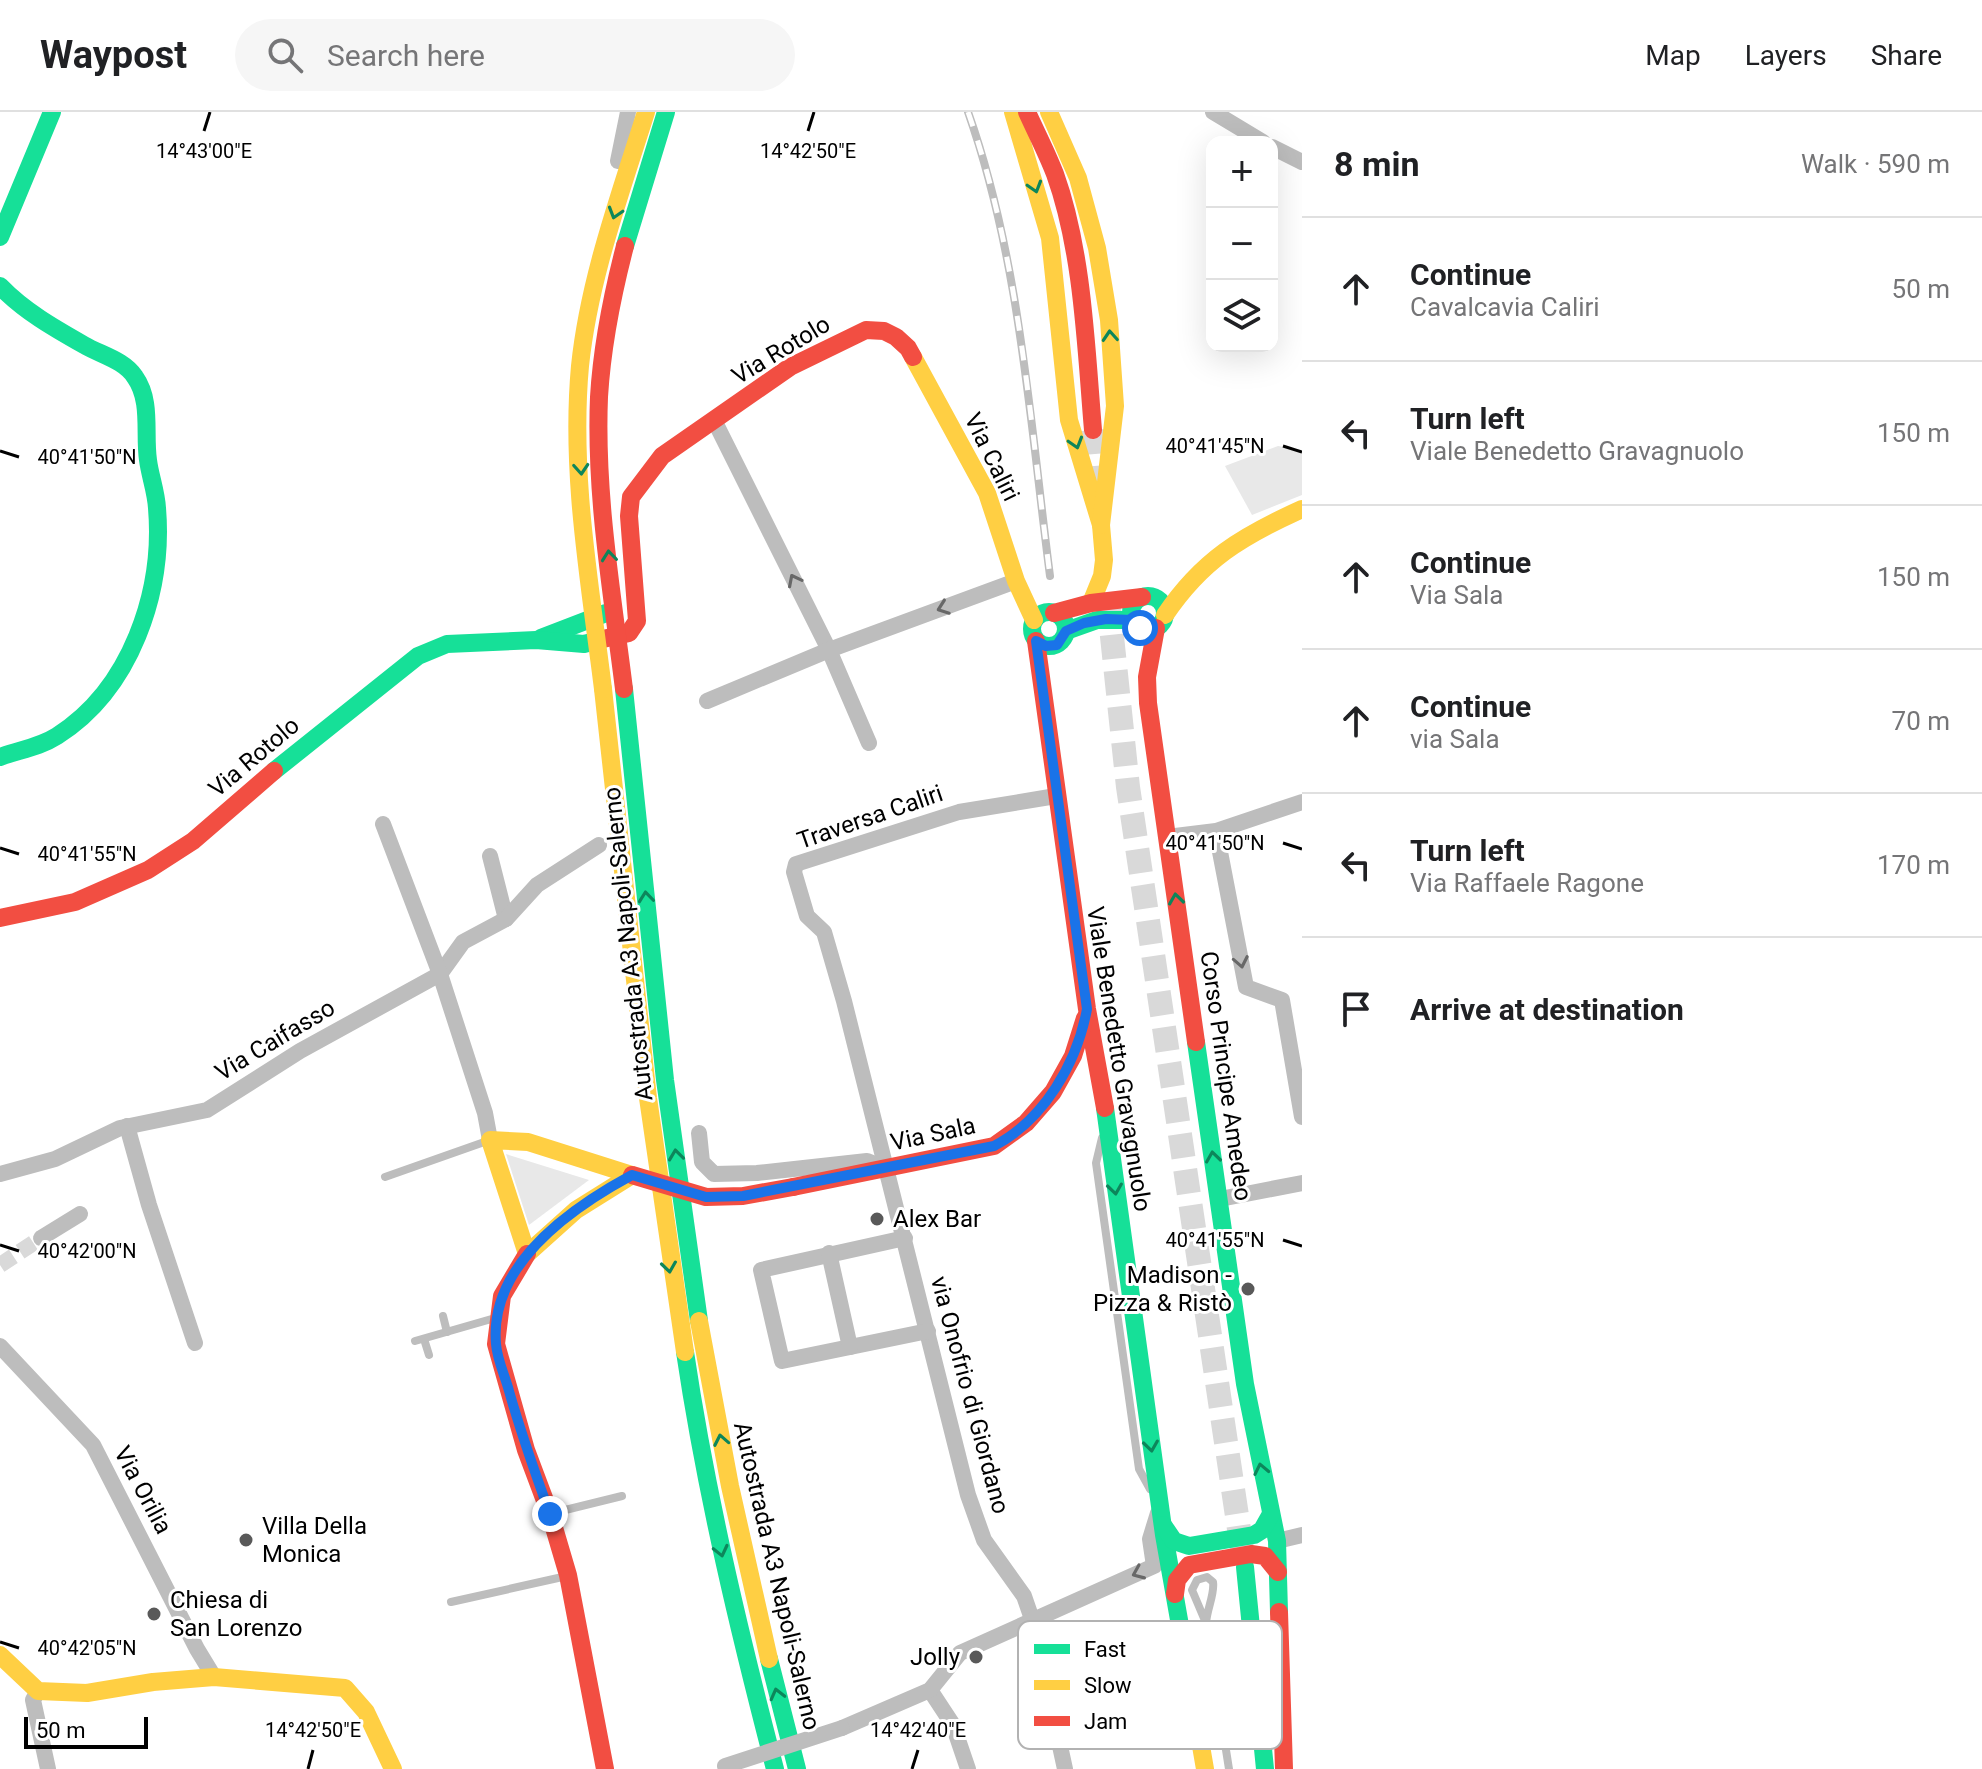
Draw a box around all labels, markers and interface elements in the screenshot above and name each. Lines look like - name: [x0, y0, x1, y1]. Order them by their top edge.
- search box: [235, 19, 795, 91]
- text: Waypost: [40, 33, 187, 77]
- icon: search: [263, 33, 307, 77]
- text: Search here: [327, 38, 485, 73]
- text: Map: [1645, 39, 1701, 72]
- text: Layers: [1745, 39, 1827, 72]
- text: Share: [1871, 39, 1942, 72]
- map controls: [1206, 136, 1278, 352]
- button: +: [1206, 136, 1278, 208]
- text: 14°43'00"E: [156, 139, 252, 163]
- text: 14°42'50"E: [760, 139, 856, 163]
- text: 8 min: [1334, 144, 1419, 184]
- text: Walk · 590 m: [1801, 149, 1950, 179]
- one-way arrow: [1025, 179, 1041, 193]
- one-way arrow: [608, 206, 624, 220]
- button: −: [1206, 208, 1278, 280]
- text: Continue: [1410, 257, 1531, 292]
- icon: ahead: [1334, 267, 1378, 311]
- text: 50 m: [1892, 274, 1950, 304]
- button: layers: [1206, 280, 1278, 352]
- text: Cavalcavia Caliri: [1410, 292, 1600, 322]
- street label: Via Rotolo: [727, 310, 835, 390]
- one-way arrow: [1102, 329, 1119, 342]
- text: Turn left: [1410, 401, 1525, 436]
- street label: Via Caliri: [959, 408, 1025, 506]
- icon: left: [1334, 411, 1378, 455]
- text: 150 m: [1877, 418, 1950, 448]
- text: 40°41'45"N: [1165, 434, 1265, 458]
- one-way arrow: [1067, 435, 1083, 449]
- text: Viale Benedetto Gravagnuolo: [1410, 436, 1744, 466]
- text: 40°41'50"N: [37, 445, 137, 469]
- one-way arrow: [572, 463, 589, 476]
- text: Continue: [1410, 545, 1531, 580]
- one-way arrow: [600, 549, 617, 562]
- icon: ahead: [1334, 555, 1378, 599]
- text: 150 m: [1877, 562, 1950, 592]
- one-way arrow: [789, 573, 804, 588]
- text: Via Sala: [1410, 580, 1504, 610]
- one-way arrow: [937, 598, 951, 614]
- route start: [1122, 610, 1158, 646]
- text: Continue: [1410, 689, 1531, 724]
- icon: ahead: [1334, 699, 1378, 743]
- text: 70 m: [1892, 706, 1950, 736]
- street label: Via Rotolo: [203, 711, 305, 803]
- text: via Sala: [1410, 724, 1500, 754]
- street label: Traversa Caliri: [794, 779, 946, 855]
- street label: Autostrada A3 Napoli-Salerno: [598, 786, 658, 1102]
- text: 40°41'50"N: [1165, 831, 1265, 855]
- text: Turn left: [1410, 833, 1525, 868]
- text: 40°41'55"N: [37, 842, 137, 866]
- icon: left: [1334, 843, 1378, 887]
- text: 170 m: [1877, 850, 1950, 880]
- text: Via Raffaele Ragone: [1410, 868, 1644, 898]
- one-way arrow: [638, 890, 655, 903]
- one-way arrow: [1168, 892, 1185, 906]
- street label: Viale Benedetto Gravagnuolo: [1081, 905, 1157, 1213]
- street label: Corso Principe Amedeo: [1195, 949, 1257, 1203]
- one-way arrow: [1232, 955, 1249, 969]
- icon: arrive: [1334, 987, 1378, 1031]
- text: Arrive at destination: [1410, 992, 1684, 1027]
- street label: Via Caifasso: [210, 993, 340, 1087]
- street label: Via Sala: [888, 1111, 978, 1157]
- one-way arrow: [667, 1148, 684, 1161]
- one-way arrow: [1205, 1150, 1222, 1163]
- one-way arrow: [1107, 1183, 1124, 1196]
- place label: Alex Bar: [893, 1205, 981, 1233]
- marker: Alex Bar: [868, 1210, 886, 1228]
- text: 40°41'55"N: [1165, 1228, 1265, 1252]
- text: 40°42'00"N: [37, 1239, 137, 1263]
- one-way arrow: [660, 1261, 677, 1274]
- place label: Madison - Pizza & Ristò: [1093, 1261, 1232, 1317]
- street label: via Onofrio di Giordano: [925, 1273, 1015, 1517]
- marker: Madison - Pizza & Ristò: [1239, 1280, 1257, 1298]
- street label: Autostrada A3 Napoli-Salerno: [728, 1419, 826, 1733]
- one-way arrow: [713, 1433, 730, 1446]
- one-way arrow: [1142, 1439, 1159, 1453]
- street label: Via Orilia: [108, 1441, 178, 1539]
- one-way arrow: [1254, 1462, 1271, 1475]
- route end: [532, 1496, 568, 1532]
- place label: Villa Della Monica: [262, 1512, 367, 1568]
- marker: Villa Della Monica: [237, 1531, 255, 1549]
- one-way arrow: [712, 1543, 729, 1557]
- one-way arrow: [1132, 1563, 1146, 1580]
- place label: Chiesa di San Lorenzo: [170, 1586, 302, 1642]
- marker: Chiesa di San Lorenzo: [145, 1605, 163, 1623]
- legend: [1018, 1621, 1282, 1749]
- text: 40°42'05"N: [37, 1636, 137, 1660]
- text: Fast: [1084, 1637, 1126, 1662]
- place label: Jolly: [910, 1643, 961, 1671]
- marker: Jolly: [967, 1648, 985, 1666]
- text: Slow: [1084, 1673, 1132, 1698]
- one-way arrow: [769, 1687, 786, 1701]
- text: Jam: [1084, 1709, 1127, 1734]
- scale bar: [24, 1713, 148, 1749]
- text: 50 m: [36, 1718, 85, 1743]
- text: 14°42'50"E: [265, 1718, 361, 1742]
- text: 14°42'40"E: [870, 1718, 966, 1742]

